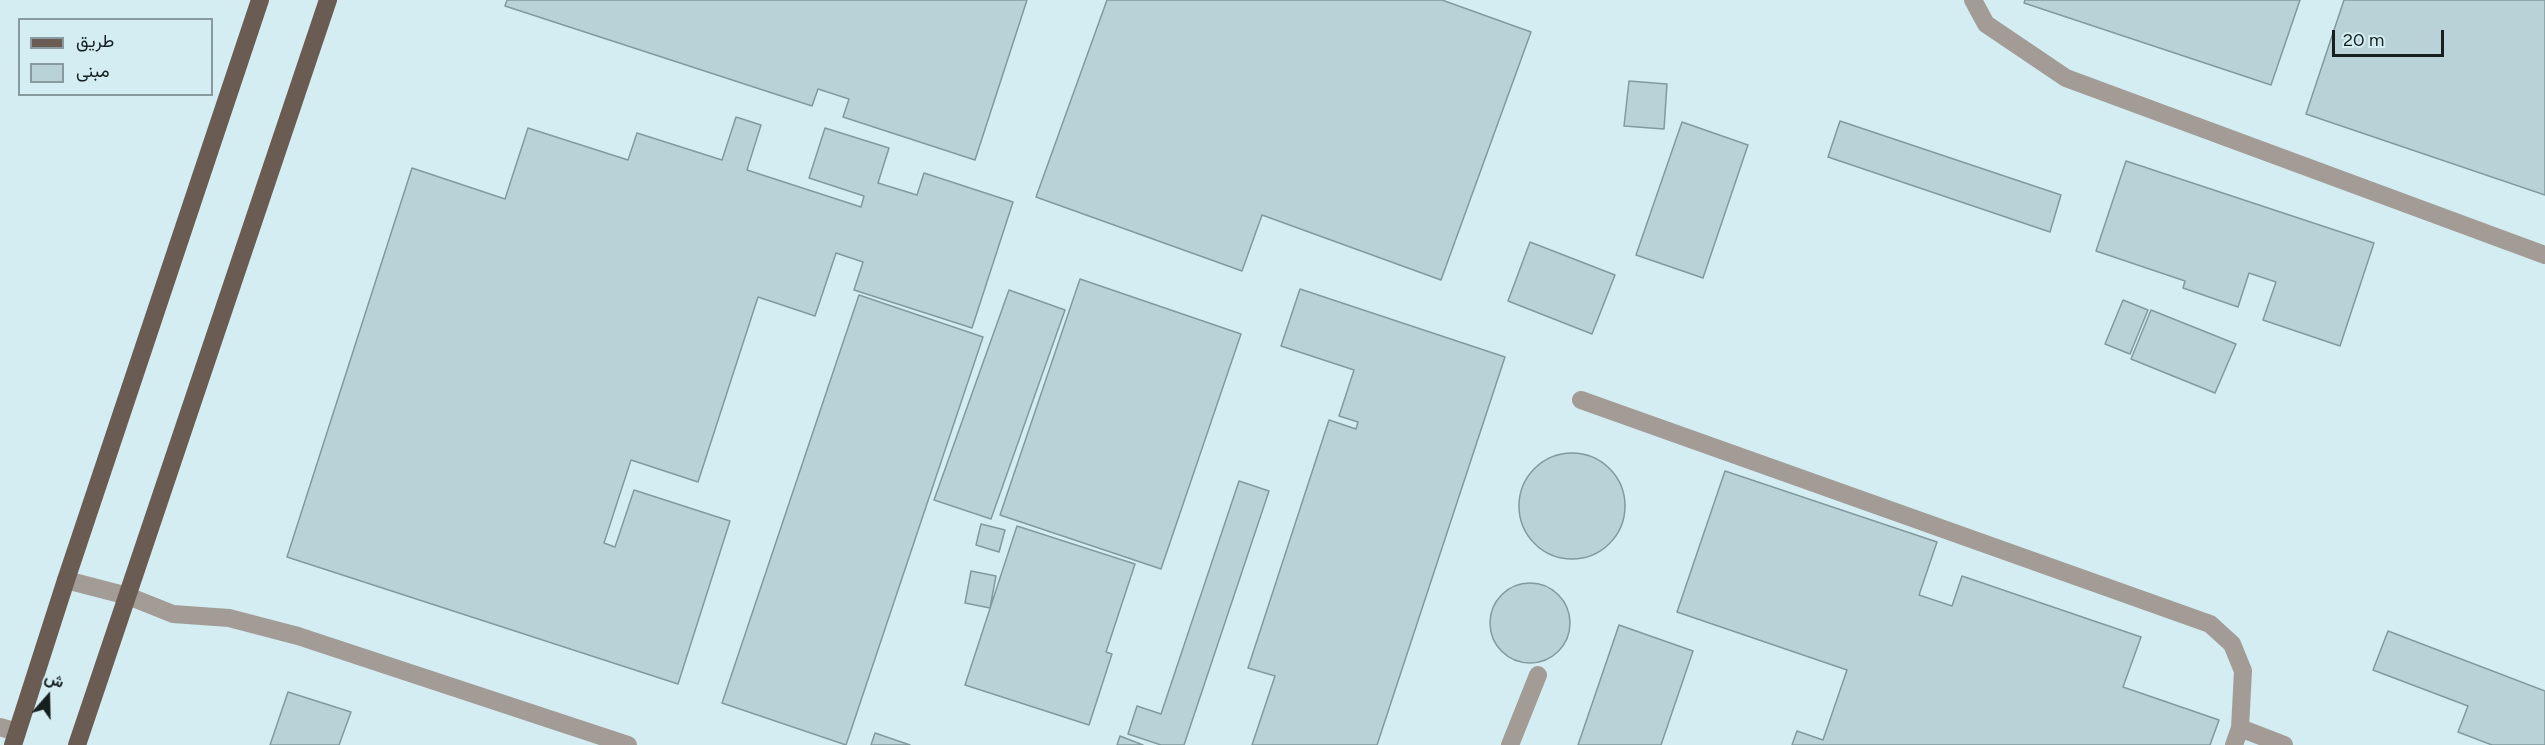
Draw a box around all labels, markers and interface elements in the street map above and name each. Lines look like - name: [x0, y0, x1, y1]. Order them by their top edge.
- legend: [18, 18, 213, 96]
- scale bar: [2335, 18, 2448, 56]
- text: 20 m: [2343, 29, 2384, 51]
- text: طريق: [76, 30, 114, 52]
- text: مبنى: [76, 60, 110, 82]
- north arrow: [18, 667, 78, 727]
- text: ش: [42, 667, 67, 692]

